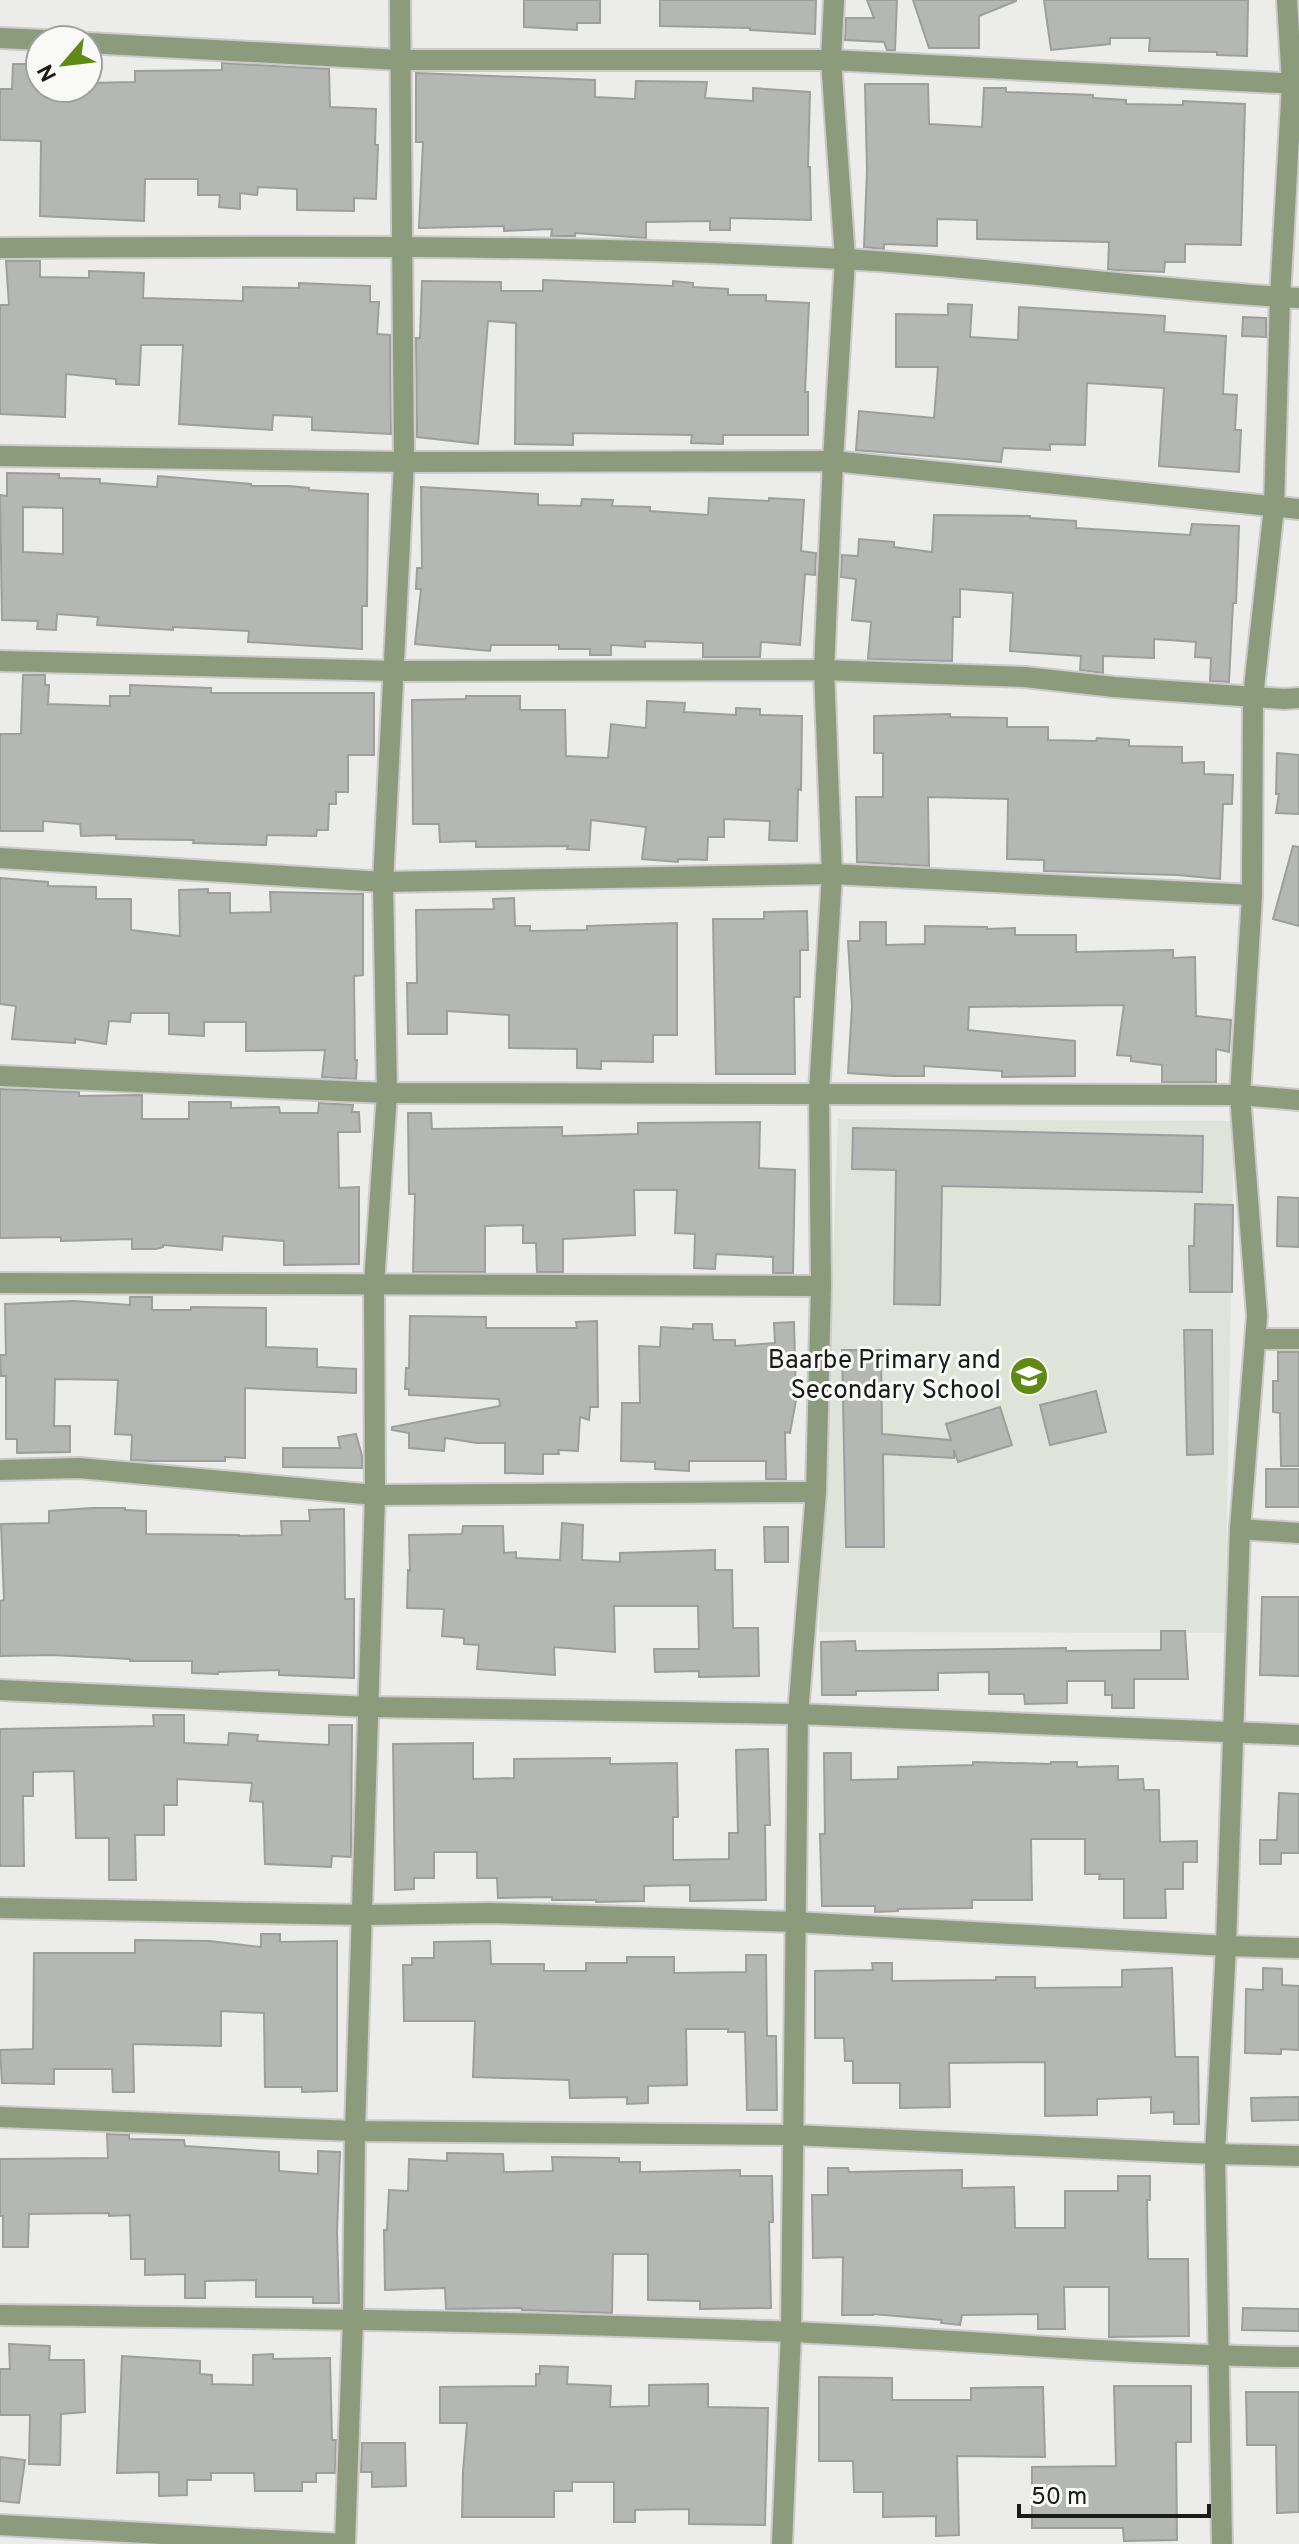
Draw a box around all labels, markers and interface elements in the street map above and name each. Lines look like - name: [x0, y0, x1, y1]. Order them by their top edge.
- north arrow: [24, 24, 104, 104]
- text: N: [33, 59, 64, 86]
- place label: Baarbe Primary and Secondary School: [768, 1345, 1001, 1408]
- school or university icon: Baarbe Primary and Secondary School: [1008, 1355, 1050, 1397]
- scale bar: [1019, 2468, 1209, 2518]
- text: 50 m: [1031, 2483, 1087, 2513]

